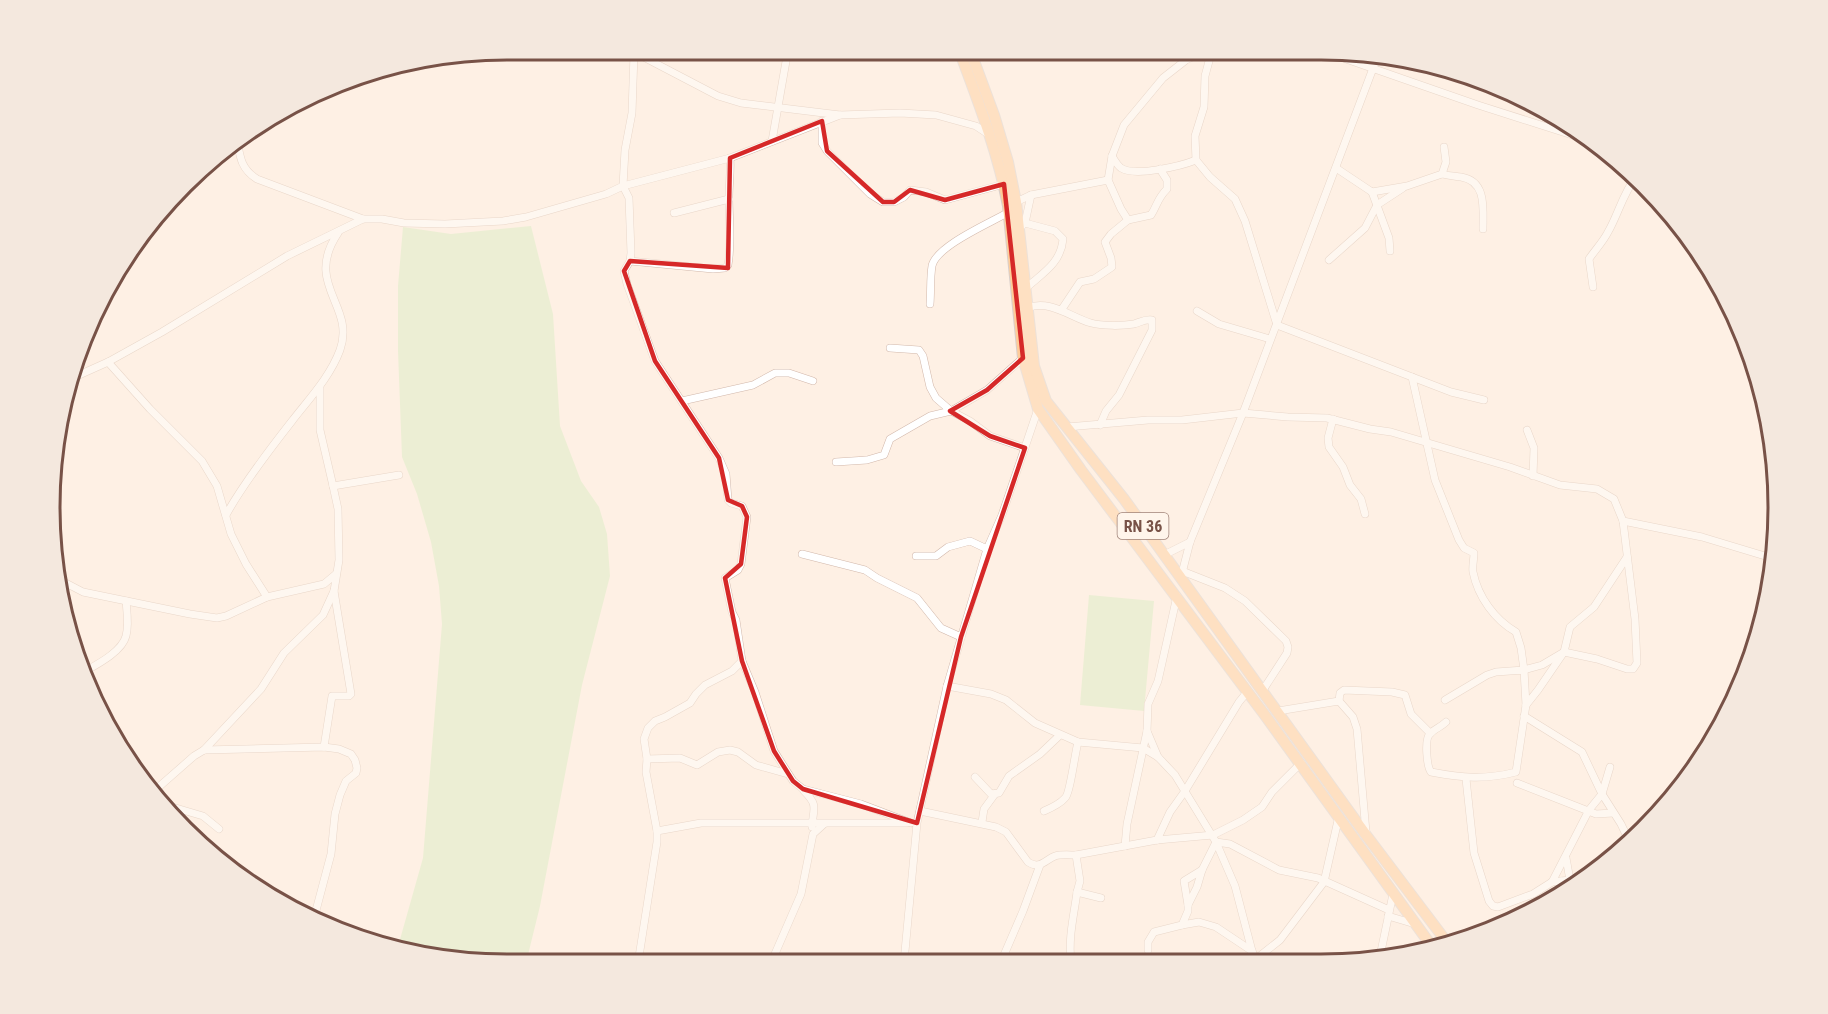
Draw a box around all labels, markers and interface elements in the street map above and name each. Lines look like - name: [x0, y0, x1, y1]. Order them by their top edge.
- road number: RN 36: [1118, 513, 1168, 539]

